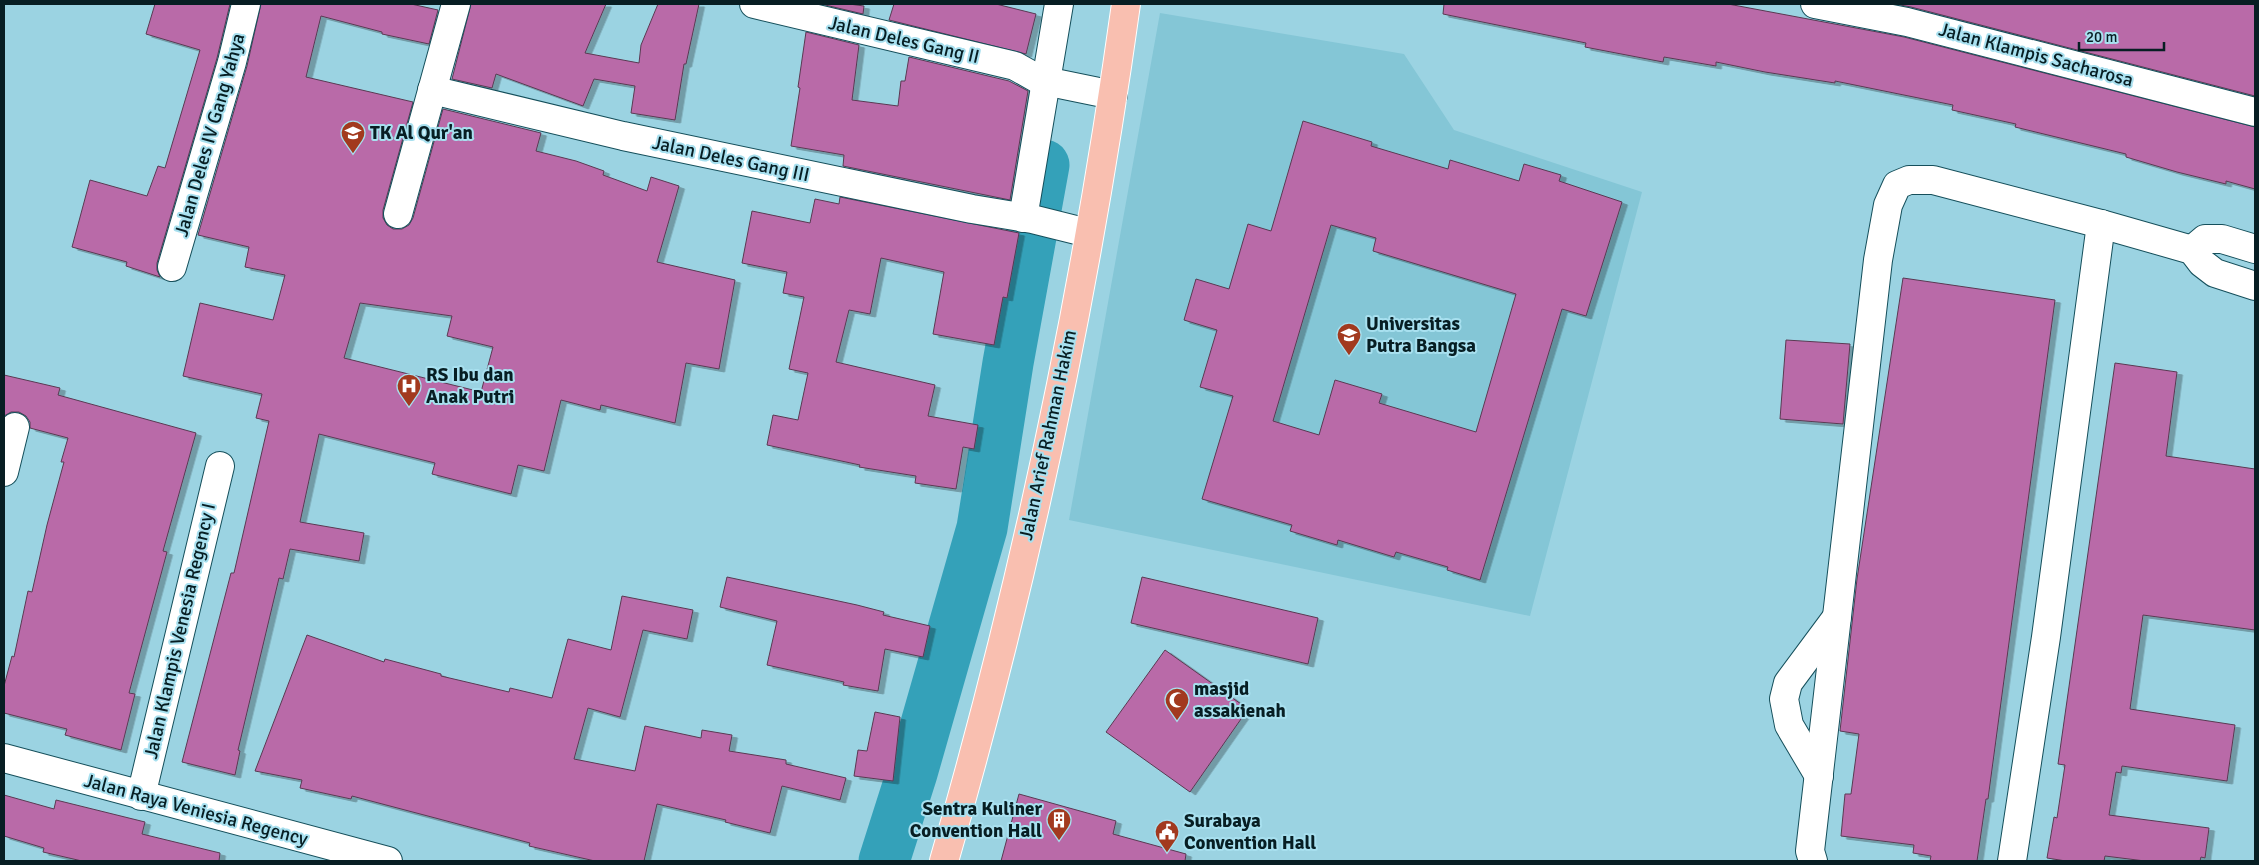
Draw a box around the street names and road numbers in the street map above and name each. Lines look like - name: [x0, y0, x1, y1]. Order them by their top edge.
- street label: Jalan Deles Gang II: [826, 11, 982, 69]
- street label: Jalan Klampis Sacharosa: [1936, 17, 2136, 93]
- street label: Jalan Deles IV Gang Yahya: [169, 31, 251, 239]
- street label: Jalan Deles Gang III: [650, 131, 812, 187]
- street label: Jalan Arief Rahman Hakim: [1014, 328, 1082, 542]
- street label: Jalan Klampis Venesia Regency I: [139, 501, 221, 761]
- street label: Jalan Raya Veniesia Regency: [81, 769, 311, 851]

